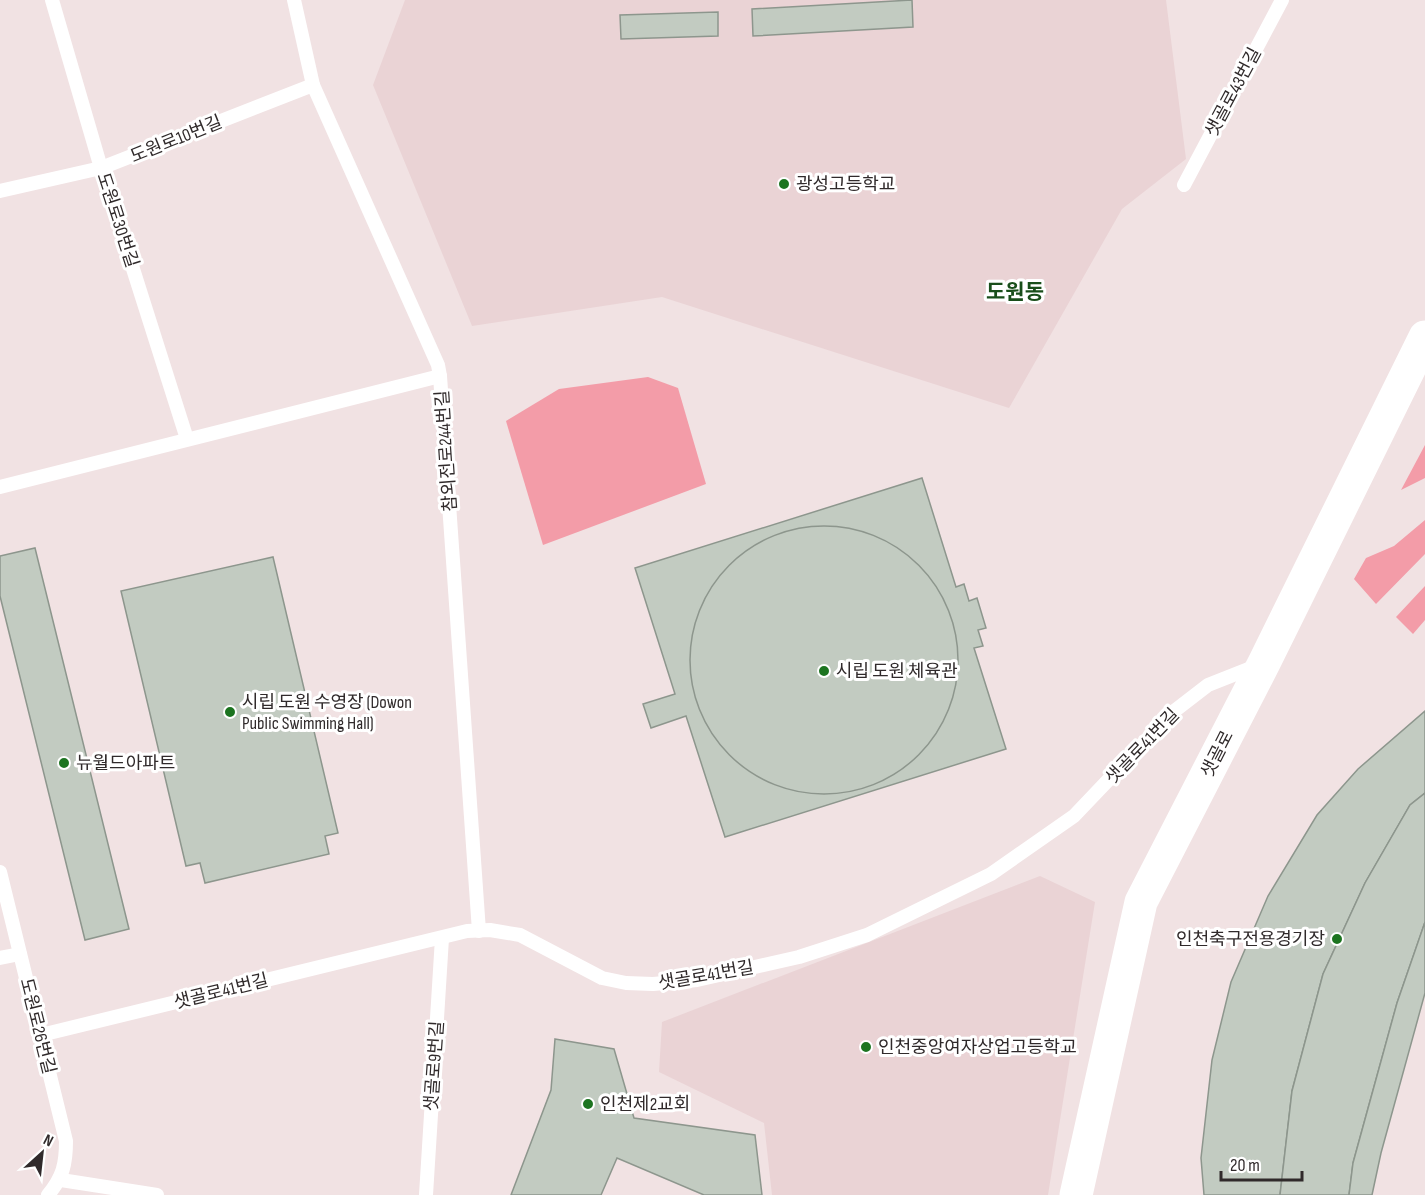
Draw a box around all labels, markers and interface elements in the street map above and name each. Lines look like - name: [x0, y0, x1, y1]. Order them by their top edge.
- street label: 샛골로43번길: [1201, 44, 1266, 140]
- street label: 도원로10번길: [127, 112, 225, 167]
- street label: 도원로30번길: [92, 170, 143, 270]
- place label: 광성고등학교: [796, 174, 895, 195]
- marker: 광성고등학교: [777, 177, 791, 191]
- district label: 도원동: [986, 280, 1044, 305]
- street label: 참외전로244번길: [432, 389, 461, 512]
- place label: 시립 도원 체육관: [836, 661, 958, 682]
- marker: 시립 도원 체육관: [817, 664, 831, 678]
- place label: 시립 도원 수영장 (Dowon Public Swimming Hall): [242, 692, 412, 734]
- street label: 샛골로41번길: [1101, 704, 1183, 788]
- marker: 시립 도원 수영장 (Dowon Public Swimming Hall): [223, 705, 237, 719]
- street label: 샛골로: [1197, 727, 1238, 781]
- place label: 뉴월드아파트: [76, 753, 175, 774]
- marker: 뉴월드아파트: [57, 756, 71, 770]
- place label: 인천축구전용경기장: [1176, 929, 1325, 950]
- marker: 인천축구전용경기장: [1330, 932, 1344, 946]
- street label: 샛골로41번길: [657, 957, 756, 994]
- street label: 샛골로41번길: [172, 970, 271, 1013]
- street label: 도원로26번길: [15, 976, 60, 1076]
- street label: 샛골로9번길: [421, 1020, 448, 1112]
- place label: 인천중앙여자상업고등학교: [878, 1037, 1077, 1058]
- marker: 인천중앙여자상업고등학교: [859, 1040, 873, 1054]
- place label: 인천제2교회: [600, 1094, 690, 1115]
- marker: 인천제2교회: [581, 1097, 595, 1111]
- north arrow: [12, 1123, 72, 1183]
- text: N: [40, 1131, 56, 1151]
- scale bar: [1221, 1144, 1302, 1182]
- text: 20 m: [1230, 1155, 1260, 1176]

